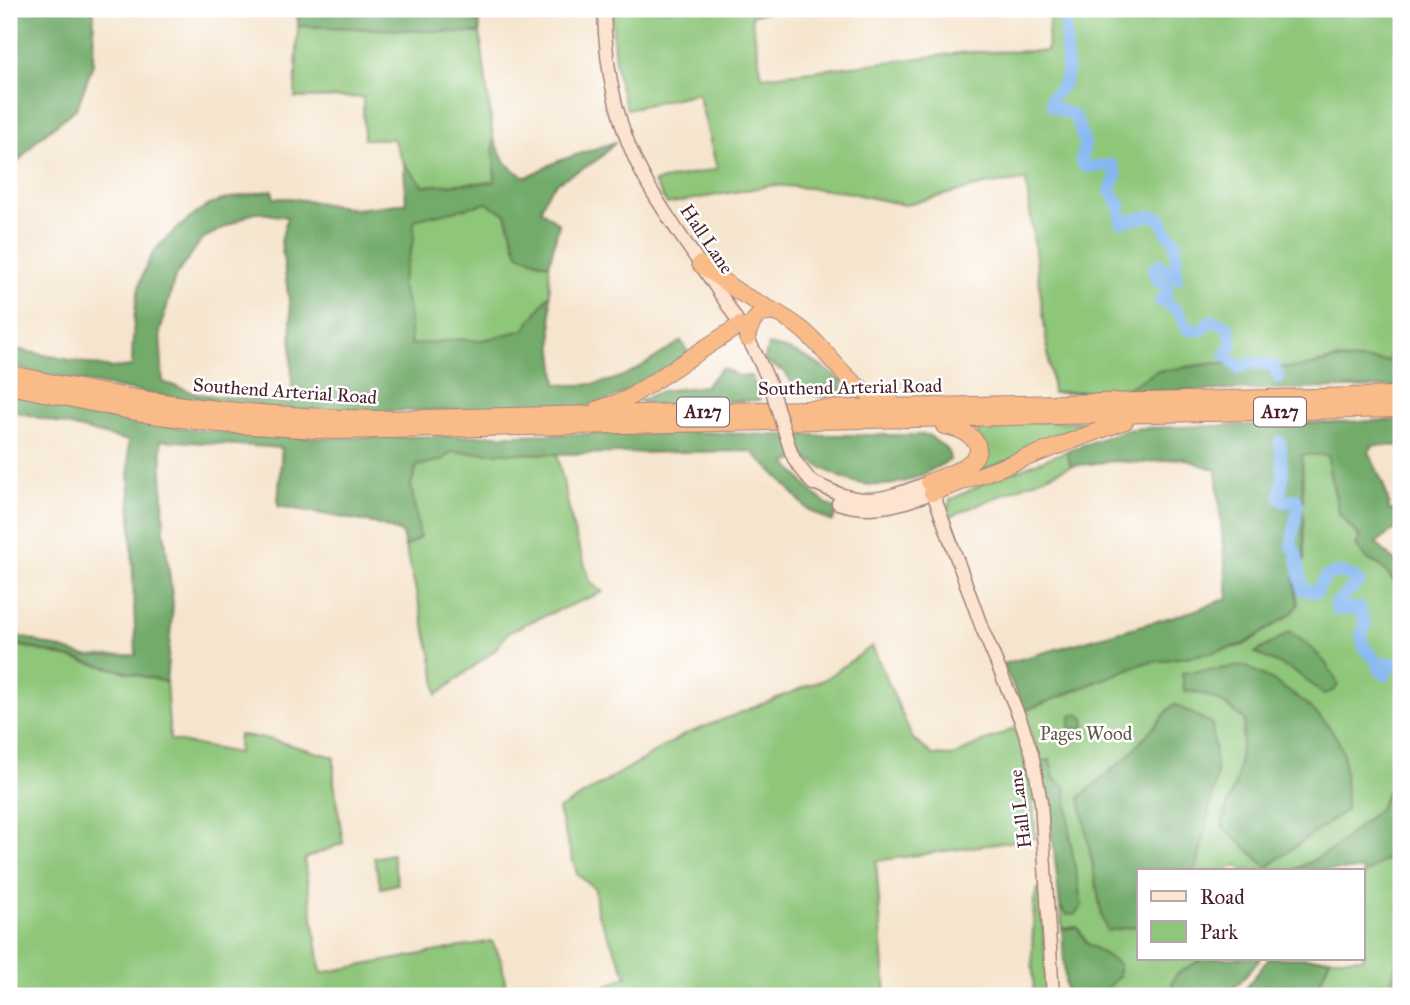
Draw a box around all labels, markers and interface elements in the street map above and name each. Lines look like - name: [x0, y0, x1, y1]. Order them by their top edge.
- street label: Hall Lane: [675, 200, 739, 278]
- street label: Southend Arterial Road: [192, 373, 378, 409]
- street label: Southend Arterial Road: [758, 374, 943, 400]
- road number: A127: [677, 398, 729, 426]
- road number: A127: [1254, 398, 1306, 426]
- park label: Pages Wood: [1040, 722, 1133, 746]
- street label: Hall Lane: [1004, 768, 1036, 850]
- legend: [1137, 869, 1364, 960]
- text: Road: [1200, 884, 1245, 910]
- text: Park: [1200, 919, 1238, 945]

